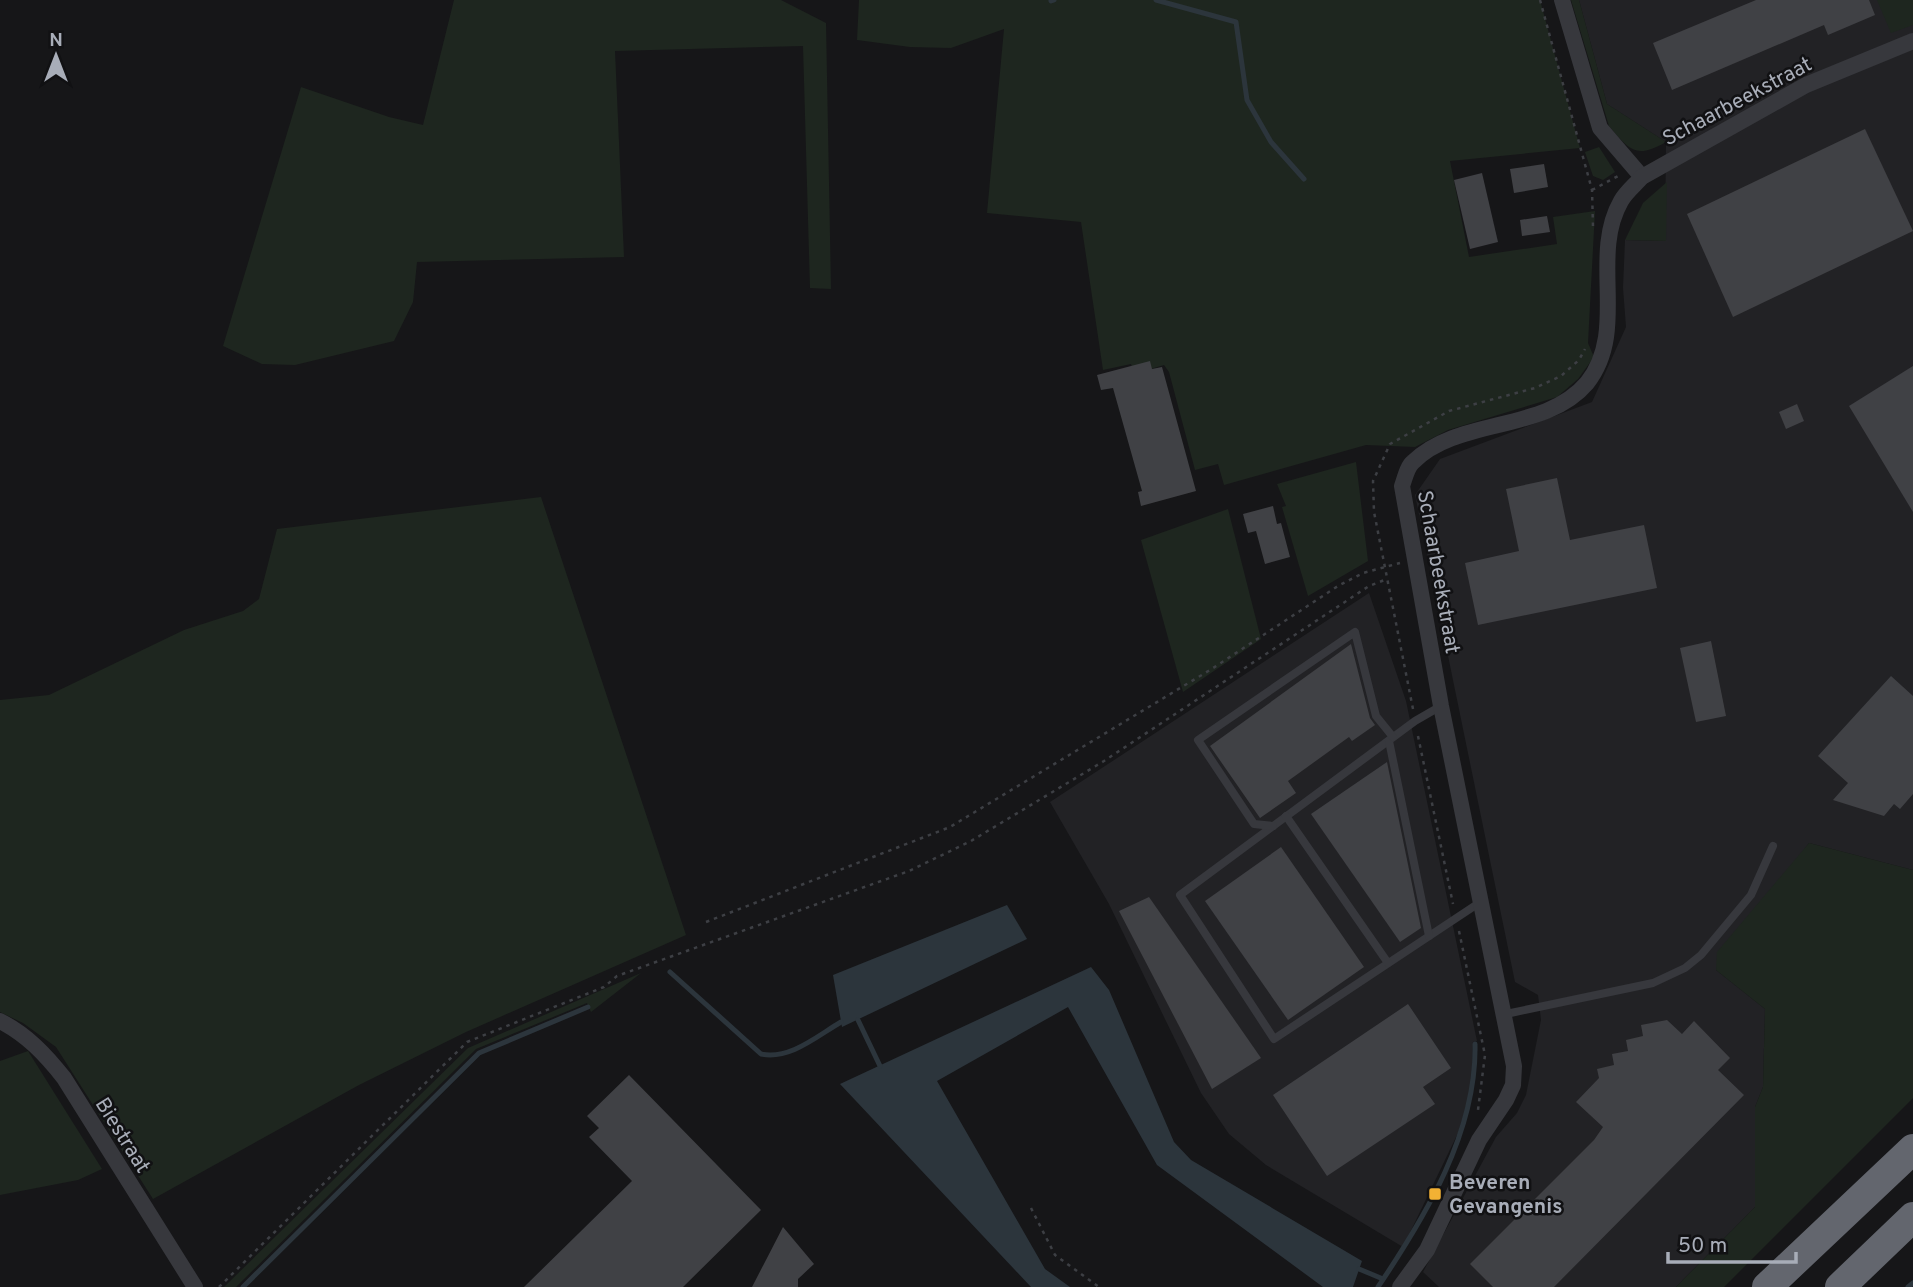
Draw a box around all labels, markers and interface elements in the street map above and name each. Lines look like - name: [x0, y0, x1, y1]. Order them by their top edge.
- north arrow: [21, 21, 91, 91]
- text: N: [49, 29, 63, 53]
- street label: Schaarbeekstraat: [1658, 52, 1817, 153]
- street label: Schaarbeekstraat: [1410, 489, 1465, 656]
- street label: Biestraat: [88, 1093, 156, 1179]
- place label: Beveren Gevangenis: [1449, 1170, 1563, 1221]
- marker: Beveren Gevangenis: [1427, 1186, 1443, 1202]
- scale bar: [1668, 1220, 1796, 1264]
- text: 50 m: [1678, 1233, 1727, 1260]

